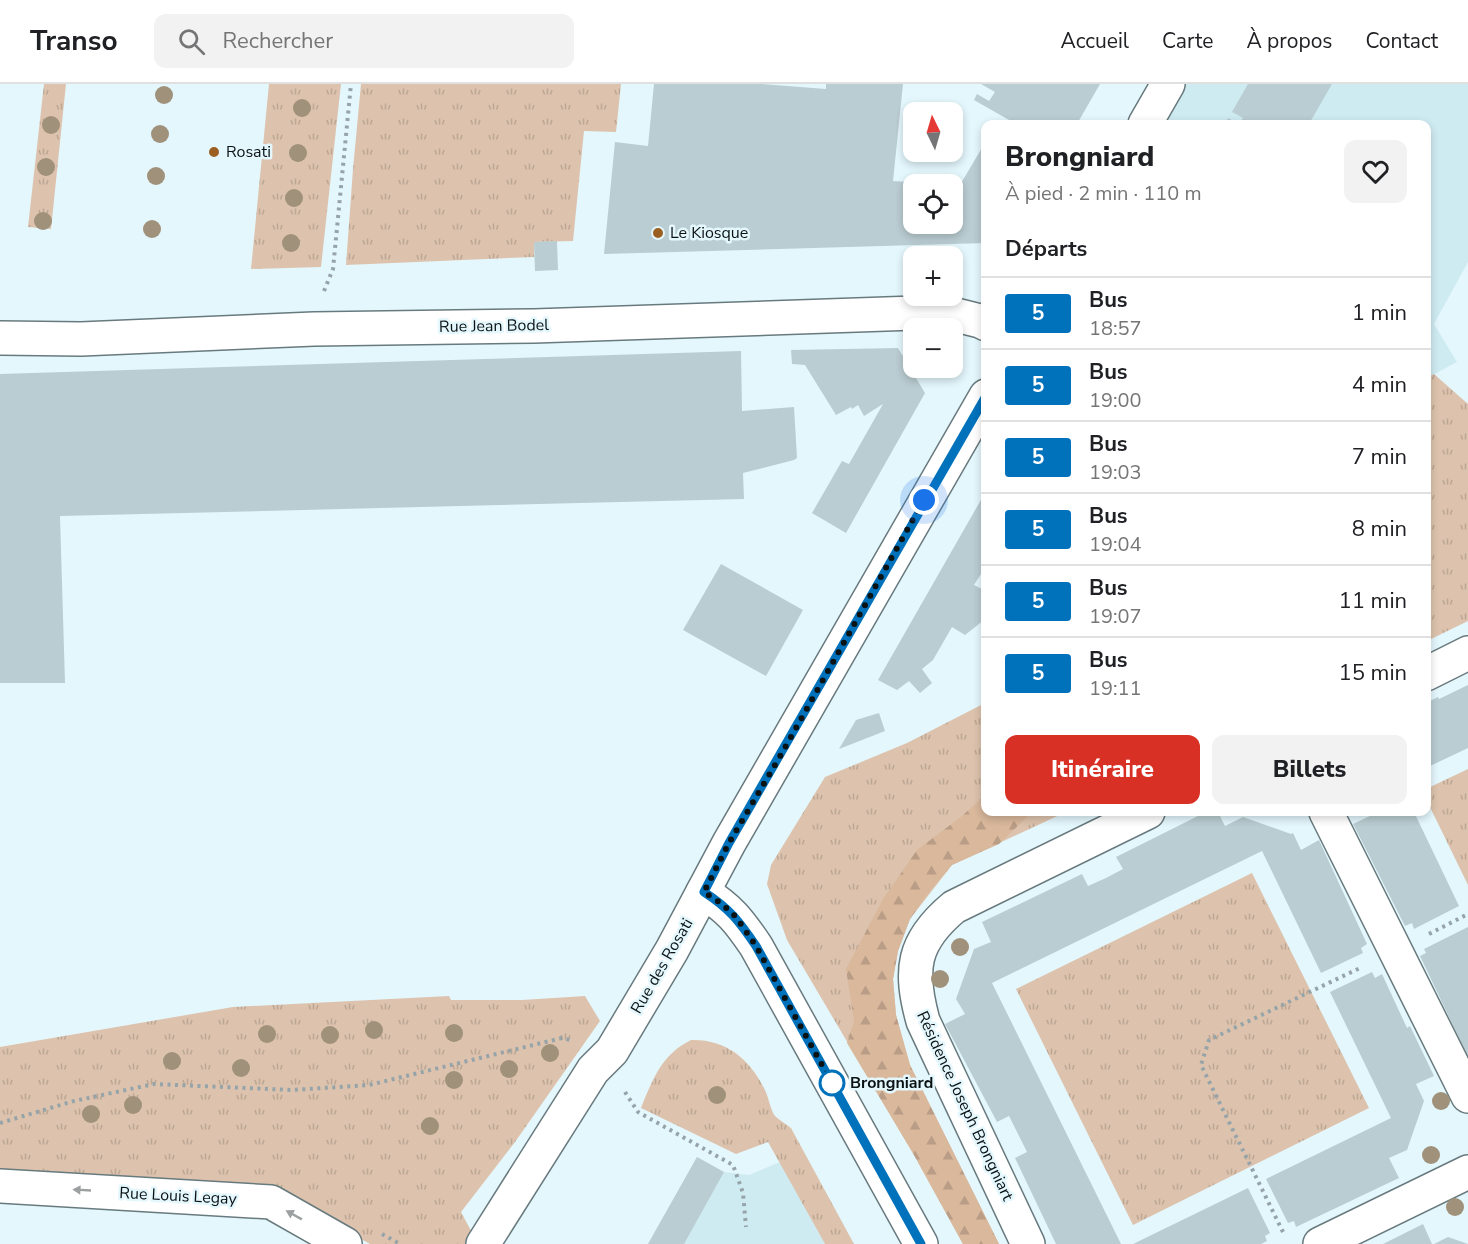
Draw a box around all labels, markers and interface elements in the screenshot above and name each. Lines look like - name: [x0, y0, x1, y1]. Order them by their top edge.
- search box: [154, 14, 574, 68]
- text: Transo: [30, 22, 118, 60]
- icon: search: [175, 25, 208, 58]
- text: Rechercher: [223, 26, 333, 56]
- text: Accueil: [1060, 27, 1129, 55]
- text: Carte: [1162, 27, 1213, 55]
- text: À propos: [1246, 27, 1332, 55]
- text: Contact: [1365, 27, 1438, 55]
- north arrow: [903, 102, 963, 162]
- map controls: [903, 102, 963, 378]
- text: Brongniard: [1005, 138, 1154, 176]
- button: heart: [1344, 140, 1407, 203]
- place label: Rosati: [226, 141, 271, 163]
- marker: Rosati: [207, 145, 221, 159]
- button: locate: [903, 174, 963, 234]
- text: À pied · 2 min · 110 m: [1005, 180, 1202, 207]
- place label: Le Kiosque: [670, 222, 748, 244]
- marker: Le Kiosque: [651, 226, 665, 240]
- text: Départs: [1005, 234, 1087, 264]
- button: +: [903, 246, 963, 306]
- text: Bus: [1089, 285, 1128, 315]
- text: 1 min: [1352, 298, 1407, 328]
- text: 5: [1032, 299, 1044, 327]
- street label: Rue Jean Bodel: [439, 314, 549, 338]
- text: 18:57: [1089, 315, 1142, 342]
- button: −: [903, 318, 963, 378]
- text: Bus: [1089, 357, 1128, 387]
- text: 4 min: [1352, 370, 1407, 400]
- text: 5: [1032, 371, 1044, 399]
- text: 19:00: [1089, 387, 1142, 414]
- text: Bus: [1089, 429, 1128, 459]
- text: 7 min: [1352, 442, 1407, 472]
- text: 5: [1032, 443, 1044, 471]
- text: 19:03: [1089, 459, 1142, 486]
- your location: [909, 485, 939, 515]
- text: Bus: [1089, 501, 1128, 531]
- text: 8 min: [1352, 514, 1407, 544]
- text: 5: [1032, 515, 1044, 543]
- text: 19:04: [1089, 531, 1142, 558]
- text: Bus: [1089, 573, 1128, 603]
- text: 11 min: [1339, 586, 1407, 616]
- text: 5: [1032, 587, 1044, 615]
- text: 19:07: [1089, 603, 1142, 630]
- text: Bus: [1089, 645, 1128, 675]
- text: 15 min: [1339, 658, 1407, 688]
- text: 5: [1032, 659, 1044, 687]
- text: 19:11: [1089, 675, 1142, 702]
- button: Itinéraire: [1005, 735, 1200, 804]
- button: Billets: [1212, 735, 1407, 804]
- street label: Rue des Rosati: [626, 914, 698, 1018]
- street label: Résidence Joseph Brongniart: [911, 1008, 1019, 1205]
- marker: Brongniard: [819, 1070, 845, 1096]
- place label: Brongniard: [850, 1072, 933, 1094]
- street label: Rue Louis Legay: [119, 1182, 238, 1210]
- one-way arrow: [73, 1185, 92, 1195]
- one-way arrow: [286, 1210, 303, 1220]

